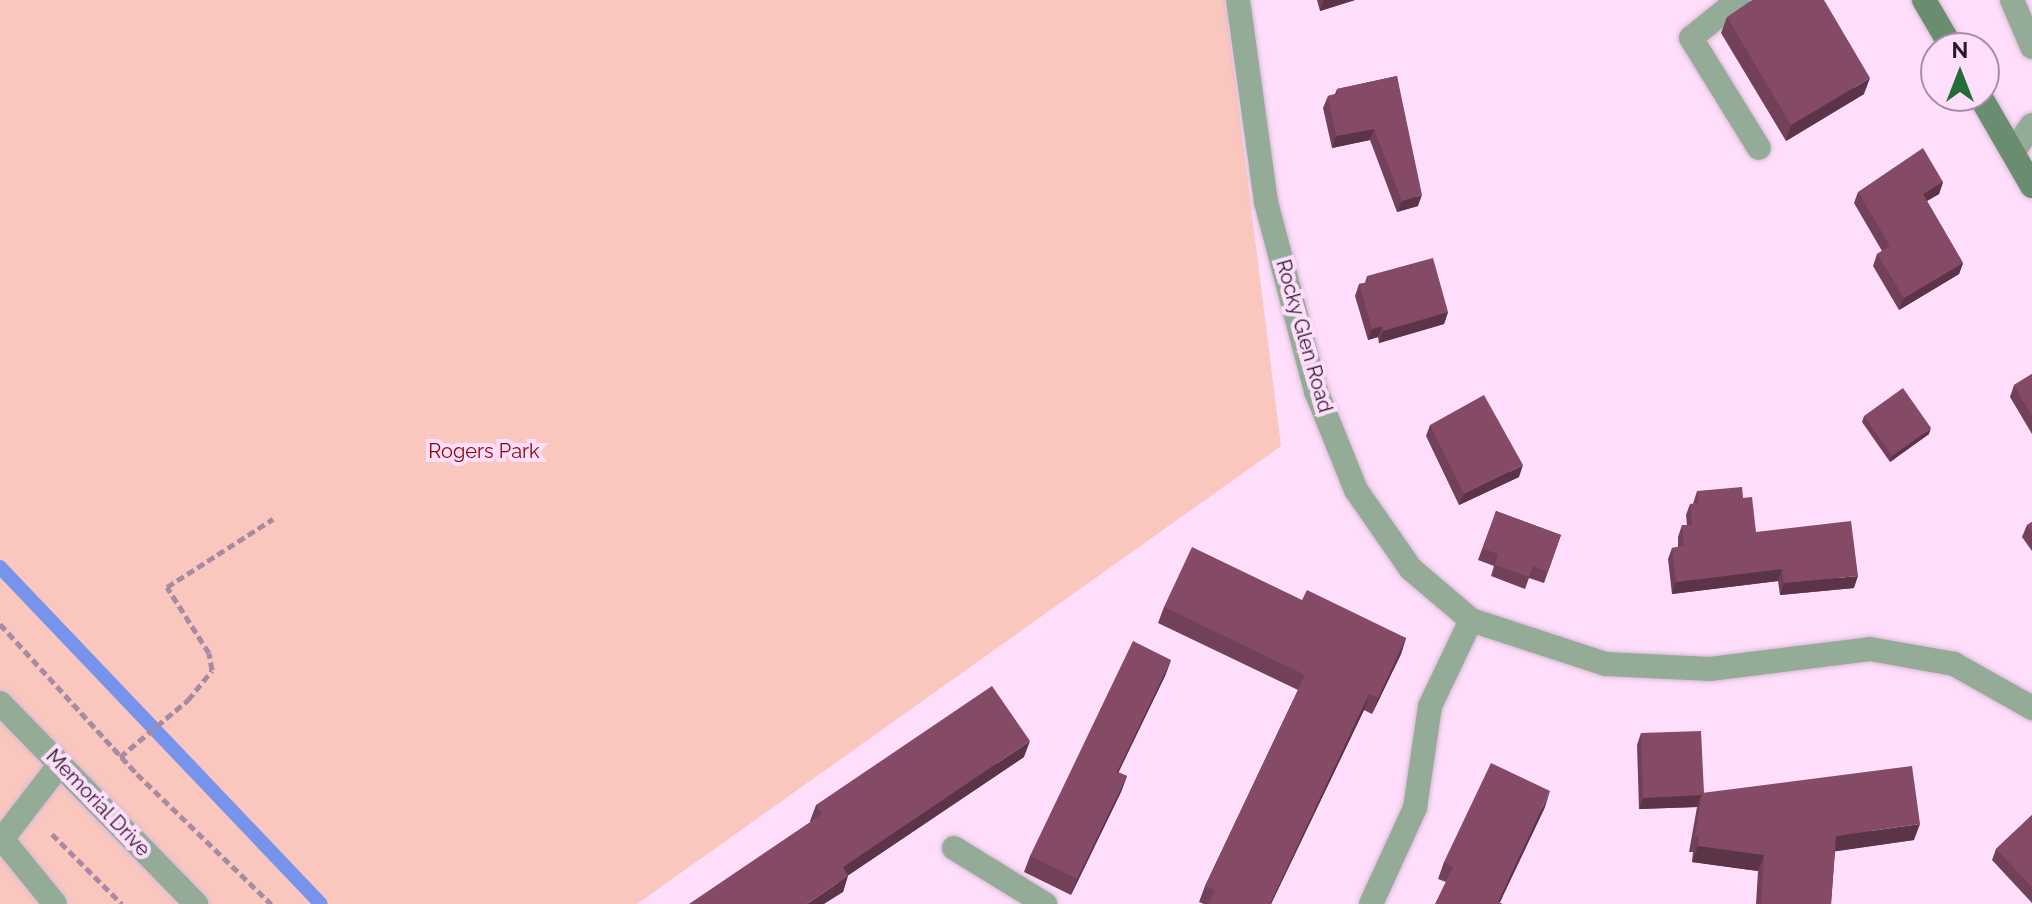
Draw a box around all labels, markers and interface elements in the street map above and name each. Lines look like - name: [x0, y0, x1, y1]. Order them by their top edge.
- north arrow: [1920, 32, 2000, 112]
- text: N: [1952, 37, 1968, 63]
- street label: Rocky Glen Road: [1271, 257, 1337, 415]
- park label: Rogers Park: [428, 439, 540, 463]
- street label: Memorial Drive: [41, 744, 155, 862]

